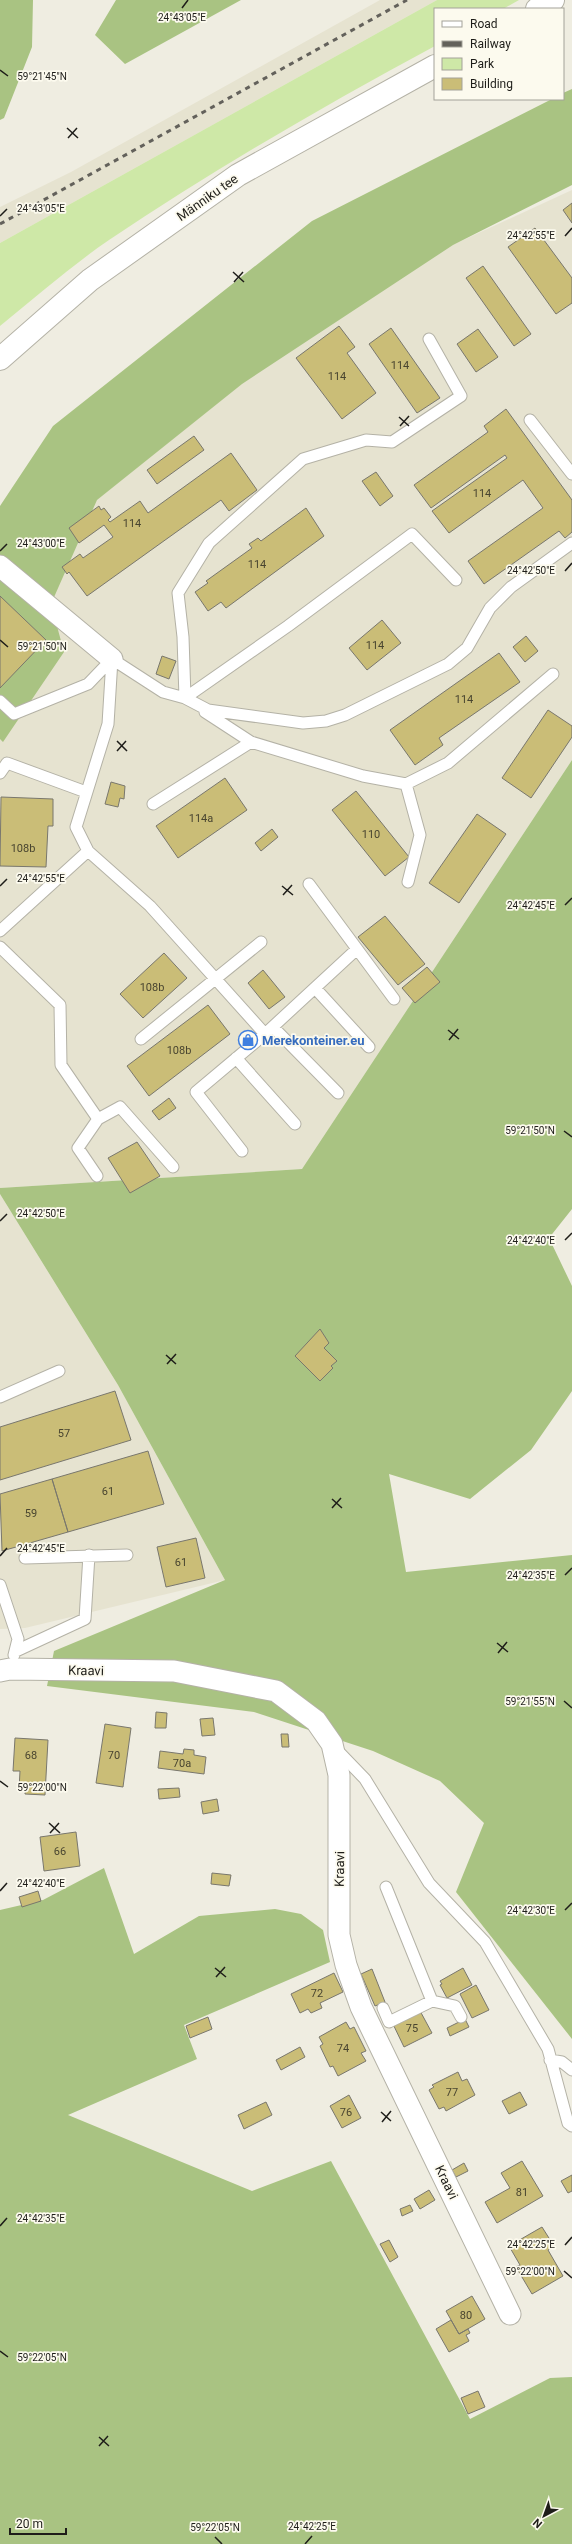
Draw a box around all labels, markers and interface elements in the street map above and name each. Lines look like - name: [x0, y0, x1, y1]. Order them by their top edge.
- legend: [434, 8, 564, 100]
- text: 24°43'05"E: [158, 12, 206, 23]
- text: Road: [470, 17, 498, 31]
- text: Railway: [470, 37, 511, 51]
- text: Park: [470, 57, 495, 71]
- text: 59°21'45"N: [17, 71, 67, 82]
- text: Building: [470, 77, 513, 91]
- street label: Männiku tee: [174, 171, 241, 224]
- text: 24°43'05"E: [17, 203, 65, 214]
- text: 24°42'55"E: [507, 230, 555, 241]
- house number: 114: [391, 359, 409, 372]
- house number: 114: [328, 370, 346, 383]
- house number: 114: [473, 487, 491, 500]
- house number: 114: [123, 517, 141, 530]
- text: 24°43'00"E: [17, 538, 65, 549]
- house number: 114: [248, 558, 266, 571]
- text: 24°42'50"E: [507, 565, 555, 576]
- house number: 114: [366, 639, 384, 652]
- text: 59°21'50"N: [17, 641, 67, 652]
- house number: 114: [455, 693, 473, 706]
- house number: 114a: [189, 812, 213, 825]
- house number: 110: [362, 828, 380, 841]
- house number: 108b: [11, 842, 35, 855]
- text: 24°42'55"E: [17, 873, 65, 884]
- text: 24°42'45"E: [507, 900, 555, 911]
- house number: 108b: [140, 981, 164, 994]
- shop icon: Merekonteiner.eu: [237, 1029, 259, 1051]
- place label: Merekonteiner.eu: [262, 1033, 365, 1048]
- house number: 108b: [167, 1044, 191, 1057]
- text: 59°21'50"N: [505, 1125, 555, 1136]
- text: 24°42'50"E: [17, 1208, 65, 1219]
- text: 24°42'40"E: [507, 1235, 555, 1246]
- house number: 57: [58, 1427, 70, 1440]
- house number: 61: [102, 1485, 114, 1498]
- house number: 59: [25, 1507, 37, 1520]
- text: 24°42'45"E: [17, 1543, 65, 1554]
- house number: 61: [175, 1556, 187, 1569]
- text: 24°42'35"E: [507, 1570, 555, 1581]
- street label: Kraavi: [68, 1663, 104, 1678]
- text: 59°21'55"N: [505, 1696, 555, 1707]
- house number: 68: [25, 1749, 37, 1762]
- house number: 70: [108, 1749, 120, 1762]
- house number: 70a: [173, 1757, 191, 1770]
- text: 59°22'00"N: [17, 1782, 67, 1793]
- house number: 66: [54, 1845, 66, 1858]
- street label: Kraavi: [332, 1851, 347, 1887]
- text: 24°42'40"E: [17, 1878, 65, 1889]
- text: 24°42'30"E: [507, 1905, 555, 1916]
- house number: 72: [311, 1987, 323, 2000]
- house number: 75: [406, 2022, 418, 2035]
- house number: 74: [337, 2042, 349, 2055]
- house number: 77: [446, 2086, 458, 2099]
- house number: 76: [340, 2106, 352, 2119]
- street label: Kraavi: [432, 2163, 461, 2202]
- house number: 81: [516, 2186, 528, 2199]
- text: 24°42'35"E: [17, 2213, 65, 2224]
- text: 24°42'25"E: [507, 2239, 555, 2250]
- text: 59°22'00"N: [505, 2266, 555, 2277]
- house number: 80: [460, 2309, 472, 2322]
- text: 59°22'05"N: [17, 2352, 67, 2363]
- north arrow: [524, 2496, 564, 2536]
- scale bar: [10, 2510, 66, 2536]
- text: N: [530, 2516, 545, 2531]
- text: 20 m: [16, 2517, 43, 2531]
- text: 24°42'25"E: [288, 2521, 336, 2532]
- text: 59°22'05"N: [190, 2522, 240, 2533]

